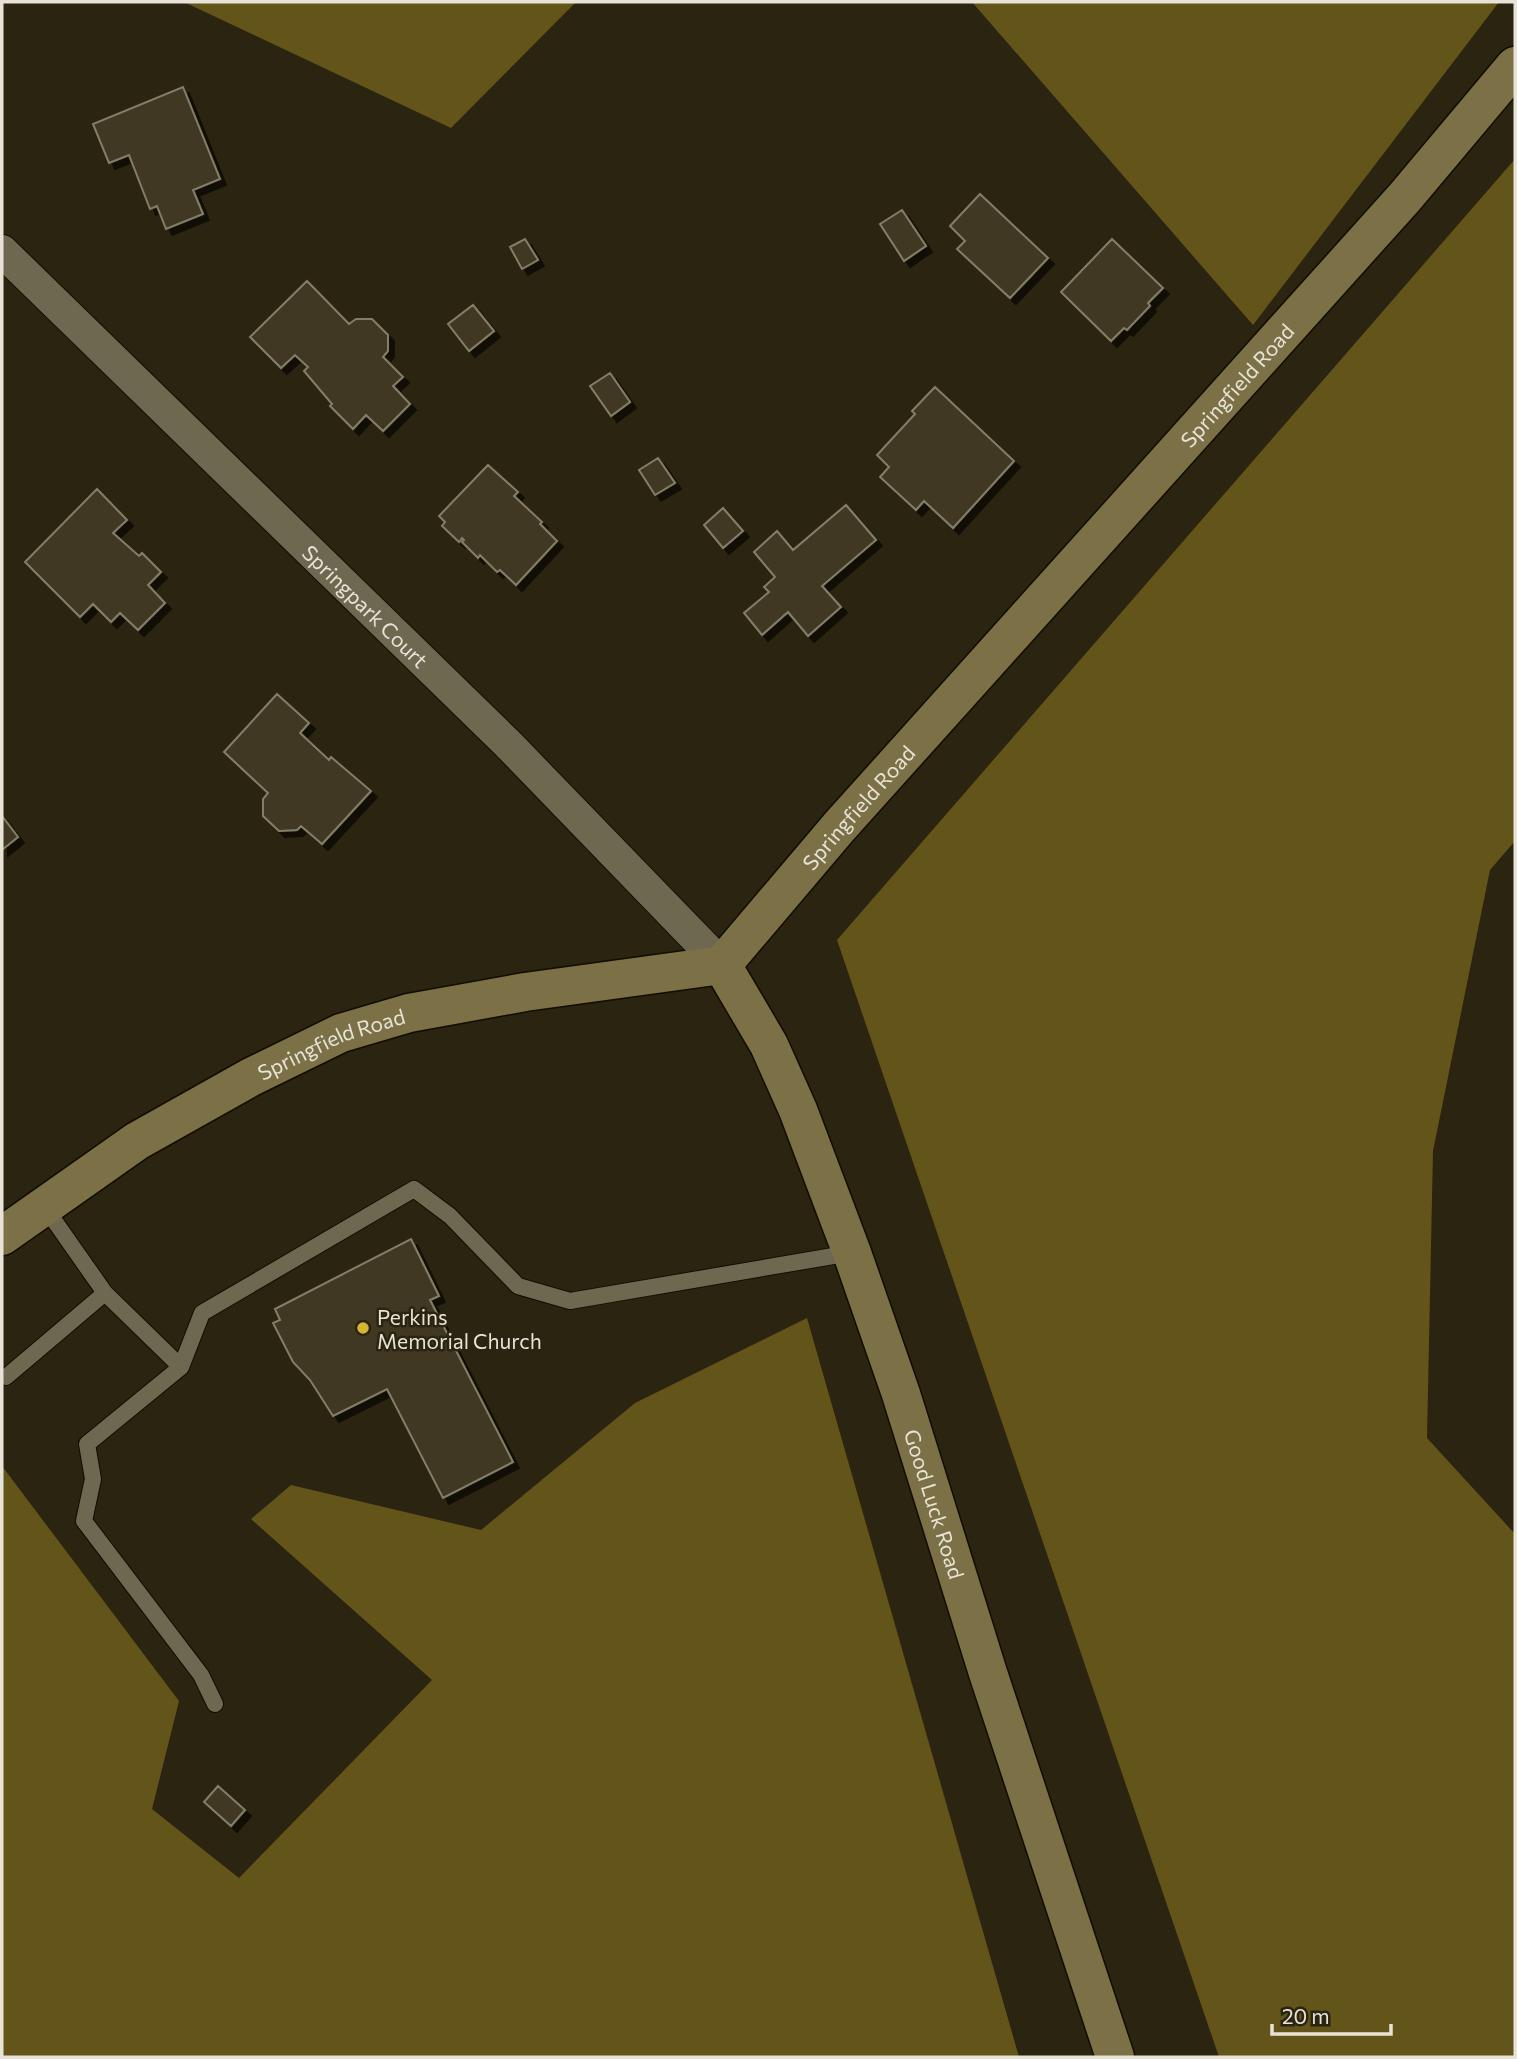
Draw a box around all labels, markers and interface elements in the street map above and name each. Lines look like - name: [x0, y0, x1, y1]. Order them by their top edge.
- street label: Springfield Road: [1174, 318, 1298, 452]
- street label: Springpark Court: [298, 539, 434, 672]
- street label: Springfield Road: [796, 740, 919, 874]
- street label: Springfield Road: [253, 1002, 408, 1084]
- place label: Perkins Memorial Church: [377, 1304, 542, 1353]
- marker: Perkins Memorial Church: [355, 1320, 371, 1336]
- street label: Good Luck Road: [900, 1426, 970, 1582]
- scale bar: [1272, 1993, 1391, 2037]
- text: 20 m: [1282, 2003, 1330, 2028]

